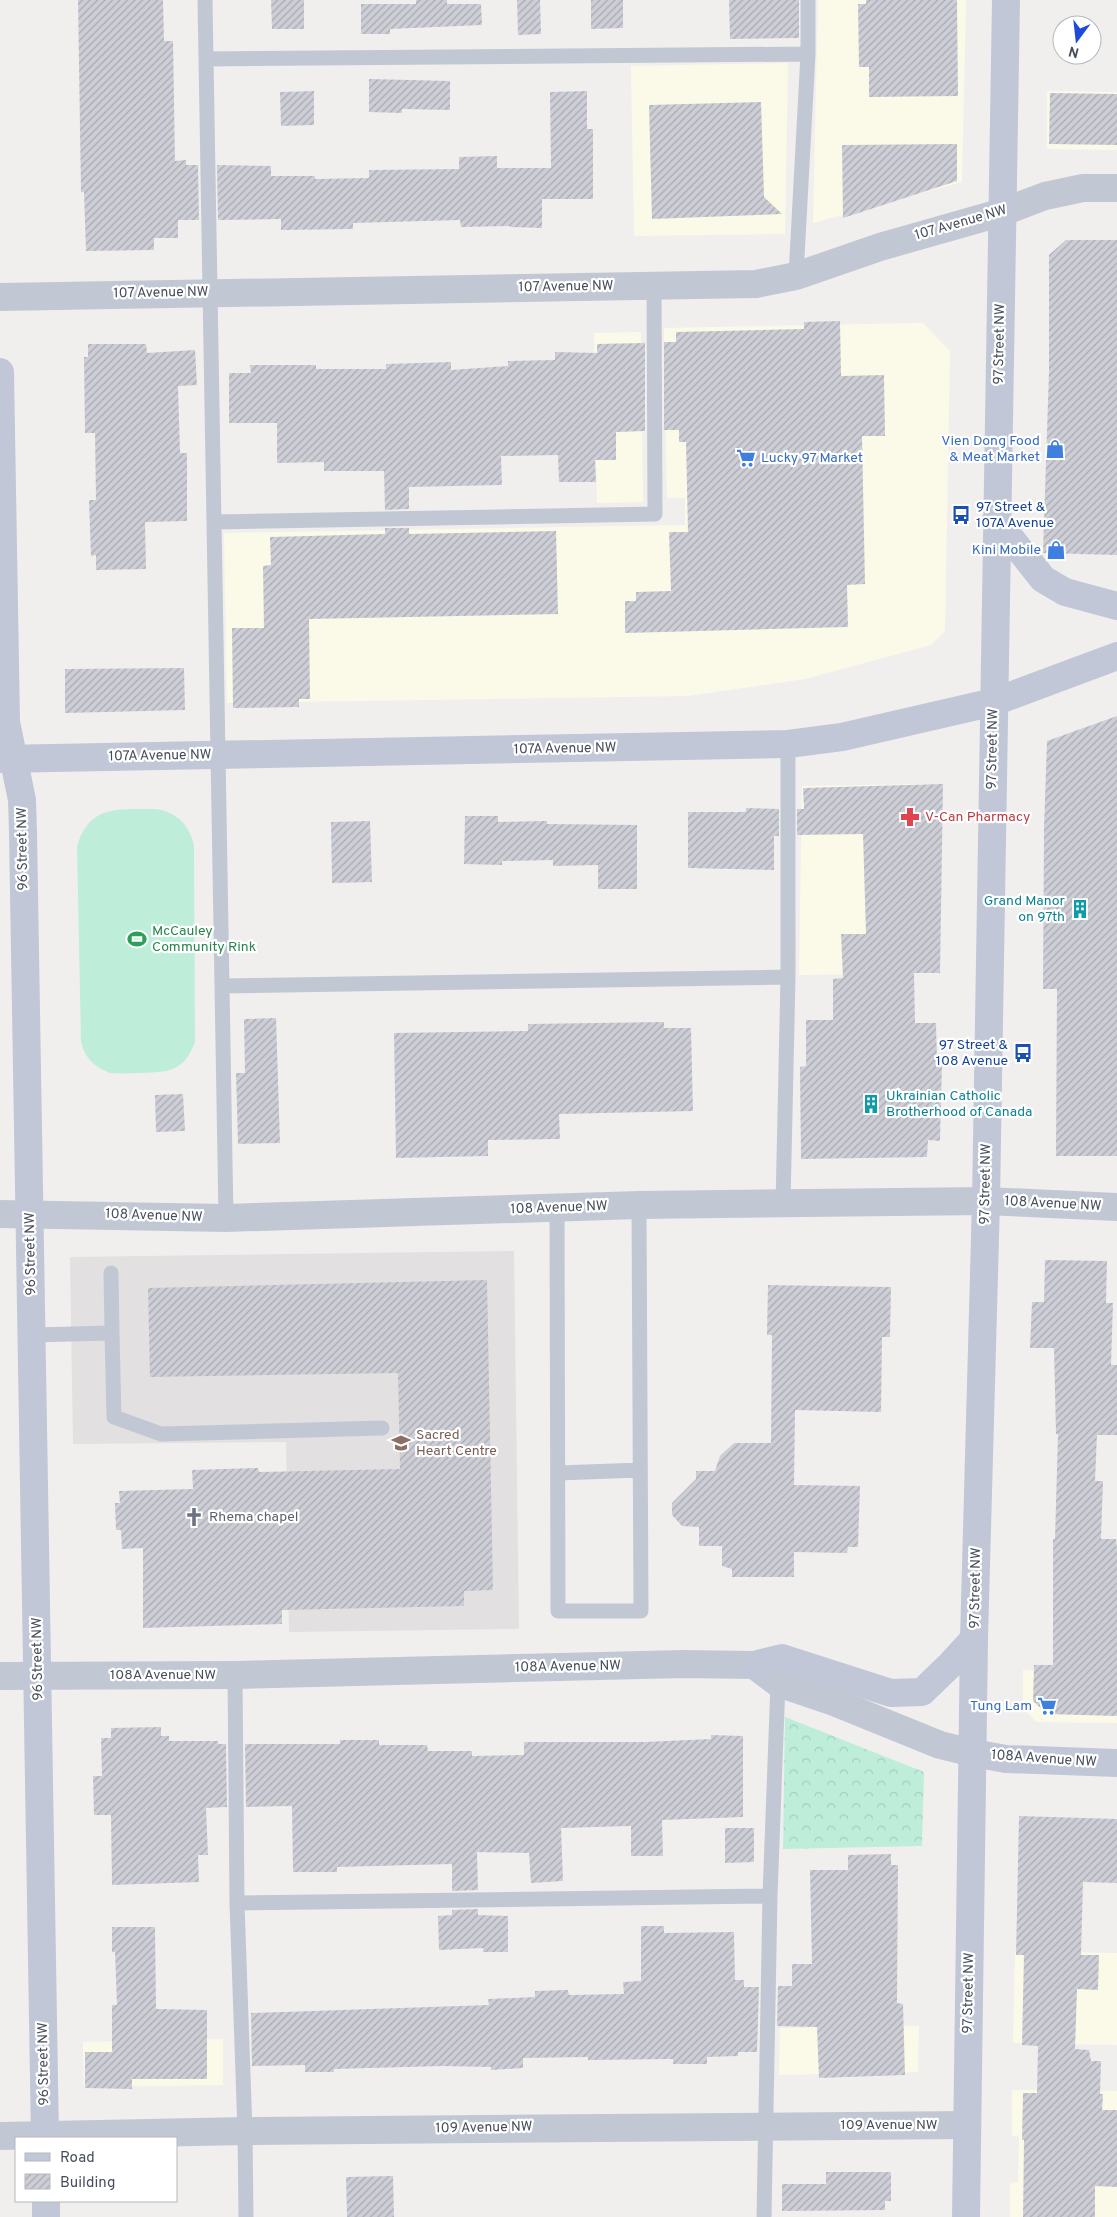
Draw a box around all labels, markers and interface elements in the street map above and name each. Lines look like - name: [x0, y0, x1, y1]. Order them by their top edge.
- north arrow: [1052, 15, 1102, 65]
- text: N: [1067, 42, 1081, 61]
- street label: 107 Avenue NW: [913, 202, 1009, 244]
- street label: 107 Avenue NW: [518, 278, 614, 296]
- street label: 107 Avenue NW: [113, 284, 209, 302]
- street label: 97 Street NW: [991, 303, 1009, 385]
- place label: Vien Dong Food & Meat Market: [941, 433, 1040, 466]
- shop icon: Vien Dong Food & Meat Market: [1044, 438, 1066, 460]
- supermarket icon: Lucky 97 Market: [735, 447, 757, 469]
- place label: Lucky 97 Market: [761, 450, 863, 467]
- place label: 97 Street & 107A Avenue: [976, 499, 1054, 532]
- bus stop icon: 97 Street & 107A Avenue: [950, 504, 972, 526]
- shop icon: Kini Mobile: [1045, 539, 1067, 561]
- place label: Kini Mobile: [972, 542, 1041, 559]
- street label: 97 Street NW: [984, 708, 1002, 790]
- street label: 107A Avenue NW: [513, 740, 617, 758]
- street label: 107A Avenue NW: [108, 747, 212, 765]
- pharmacy icon: V-Can Pharmacy: [899, 806, 921, 828]
- street label: 96 Street NW: [14, 807, 32, 891]
- place label: V-Can Pharmacy: [925, 809, 1030, 826]
- place label: Grand Manor on 97th: [984, 893, 1066, 926]
- building icon: Grand Manor on 97th: [1069, 898, 1091, 920]
- place label: McCauley Community Rink: [152, 923, 256, 956]
- sports icon: McCauley Community Rink: [126, 928, 148, 950]
- place label: 97 Street & 108 Avenue: [936, 1037, 1009, 1070]
- bus stop icon: 97 Street & 108 Avenue: [1012, 1042, 1034, 1064]
- place label: Ukrainian Catholic Brotherhood of Canada: [886, 1088, 1032, 1121]
- building icon: Ukrainian Catholic Brotherhood of Canada: [860, 1093, 882, 1115]
- street label: 97 Street NW: [977, 1143, 995, 1225]
- street label: 108 Avenue NW: [1004, 1193, 1102, 1215]
- street label: 108 Avenue NW: [510, 1198, 608, 1218]
- street label: 108 Avenue NW: [105, 1206, 203, 1226]
- street label: 96 Street NW: [22, 1212, 40, 1296]
- place label: Sacred Heart Centre: [416, 1427, 497, 1460]
- school or university icon: Sacred Heart Centre: [390, 1432, 412, 1454]
- church icon: Rhema chapel: [183, 1506, 205, 1528]
- place label: Rhema chapel: [209, 1509, 299, 1526]
- street label: 97 Street NW: [967, 1547, 985, 1629]
- street label: 96 Street NW: [29, 1617, 47, 1701]
- street label: 108A Avenue NW: [515, 1658, 621, 1676]
- street label: 108A Avenue NW: [110, 1667, 216, 1684]
- supermarket icon: Tung Lam: [1036, 1695, 1058, 1717]
- place label: Tung Lam: [970, 1698, 1032, 1715]
- street label: 108A Avenue NW: [991, 1747, 1098, 1771]
- street label: 97 Street NW: [960, 1952, 978, 2034]
- street label: 96 Street NW: [35, 2022, 53, 2106]
- street label: 109 Avenue NW: [841, 2117, 938, 2134]
- street label: 109 Avenue NW: [435, 2119, 533, 2137]
- legend: [15, 2137, 178, 2202]
- text: Road: [60, 2149, 95, 2168]
- text: Building: [60, 2174, 115, 2193]

